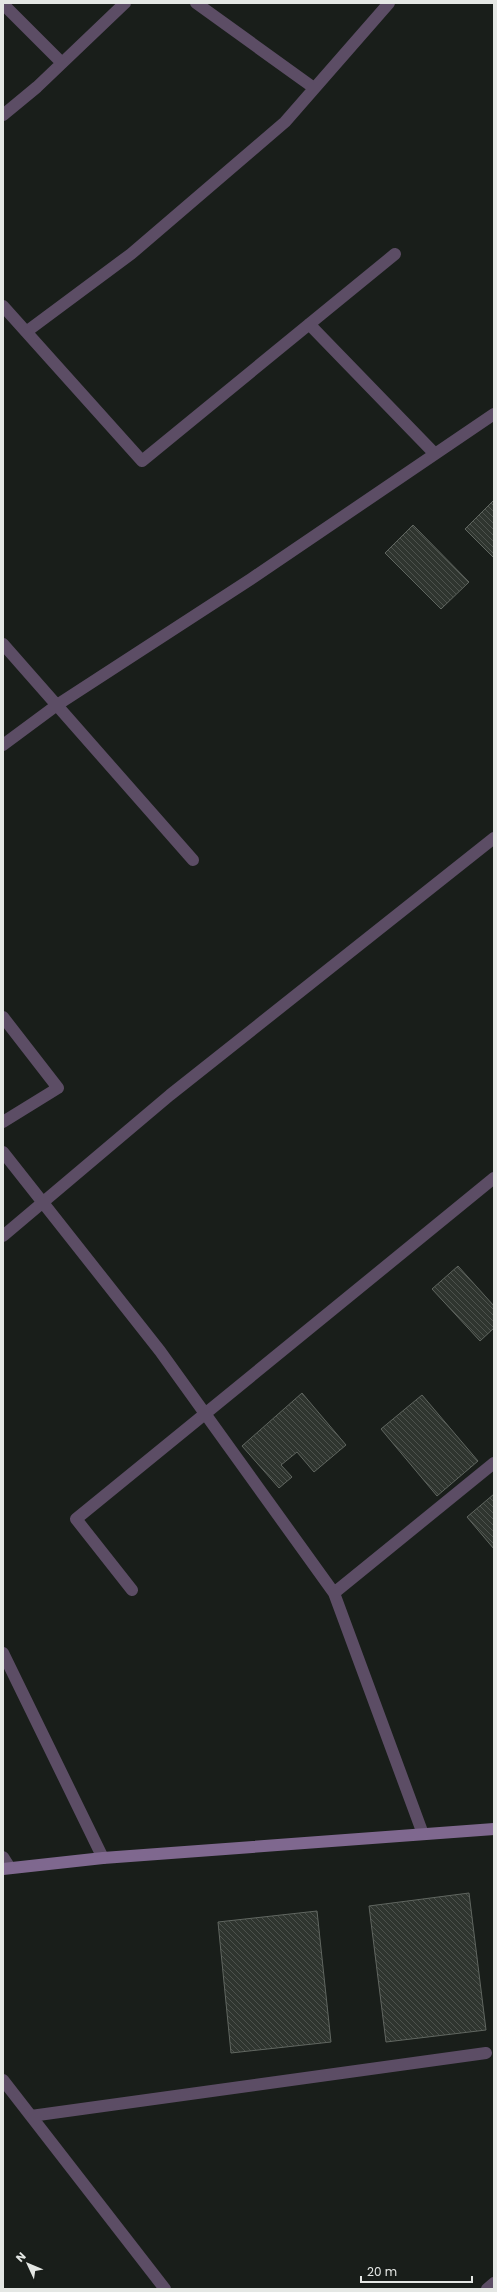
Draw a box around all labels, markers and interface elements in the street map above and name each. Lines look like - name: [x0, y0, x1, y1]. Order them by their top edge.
- north arrow: [8, 2244, 48, 2284]
- text: N: [12, 2249, 29, 2266]
- scale bar: [361, 2258, 472, 2284]
- text: 20 m: [367, 2263, 397, 2280]

